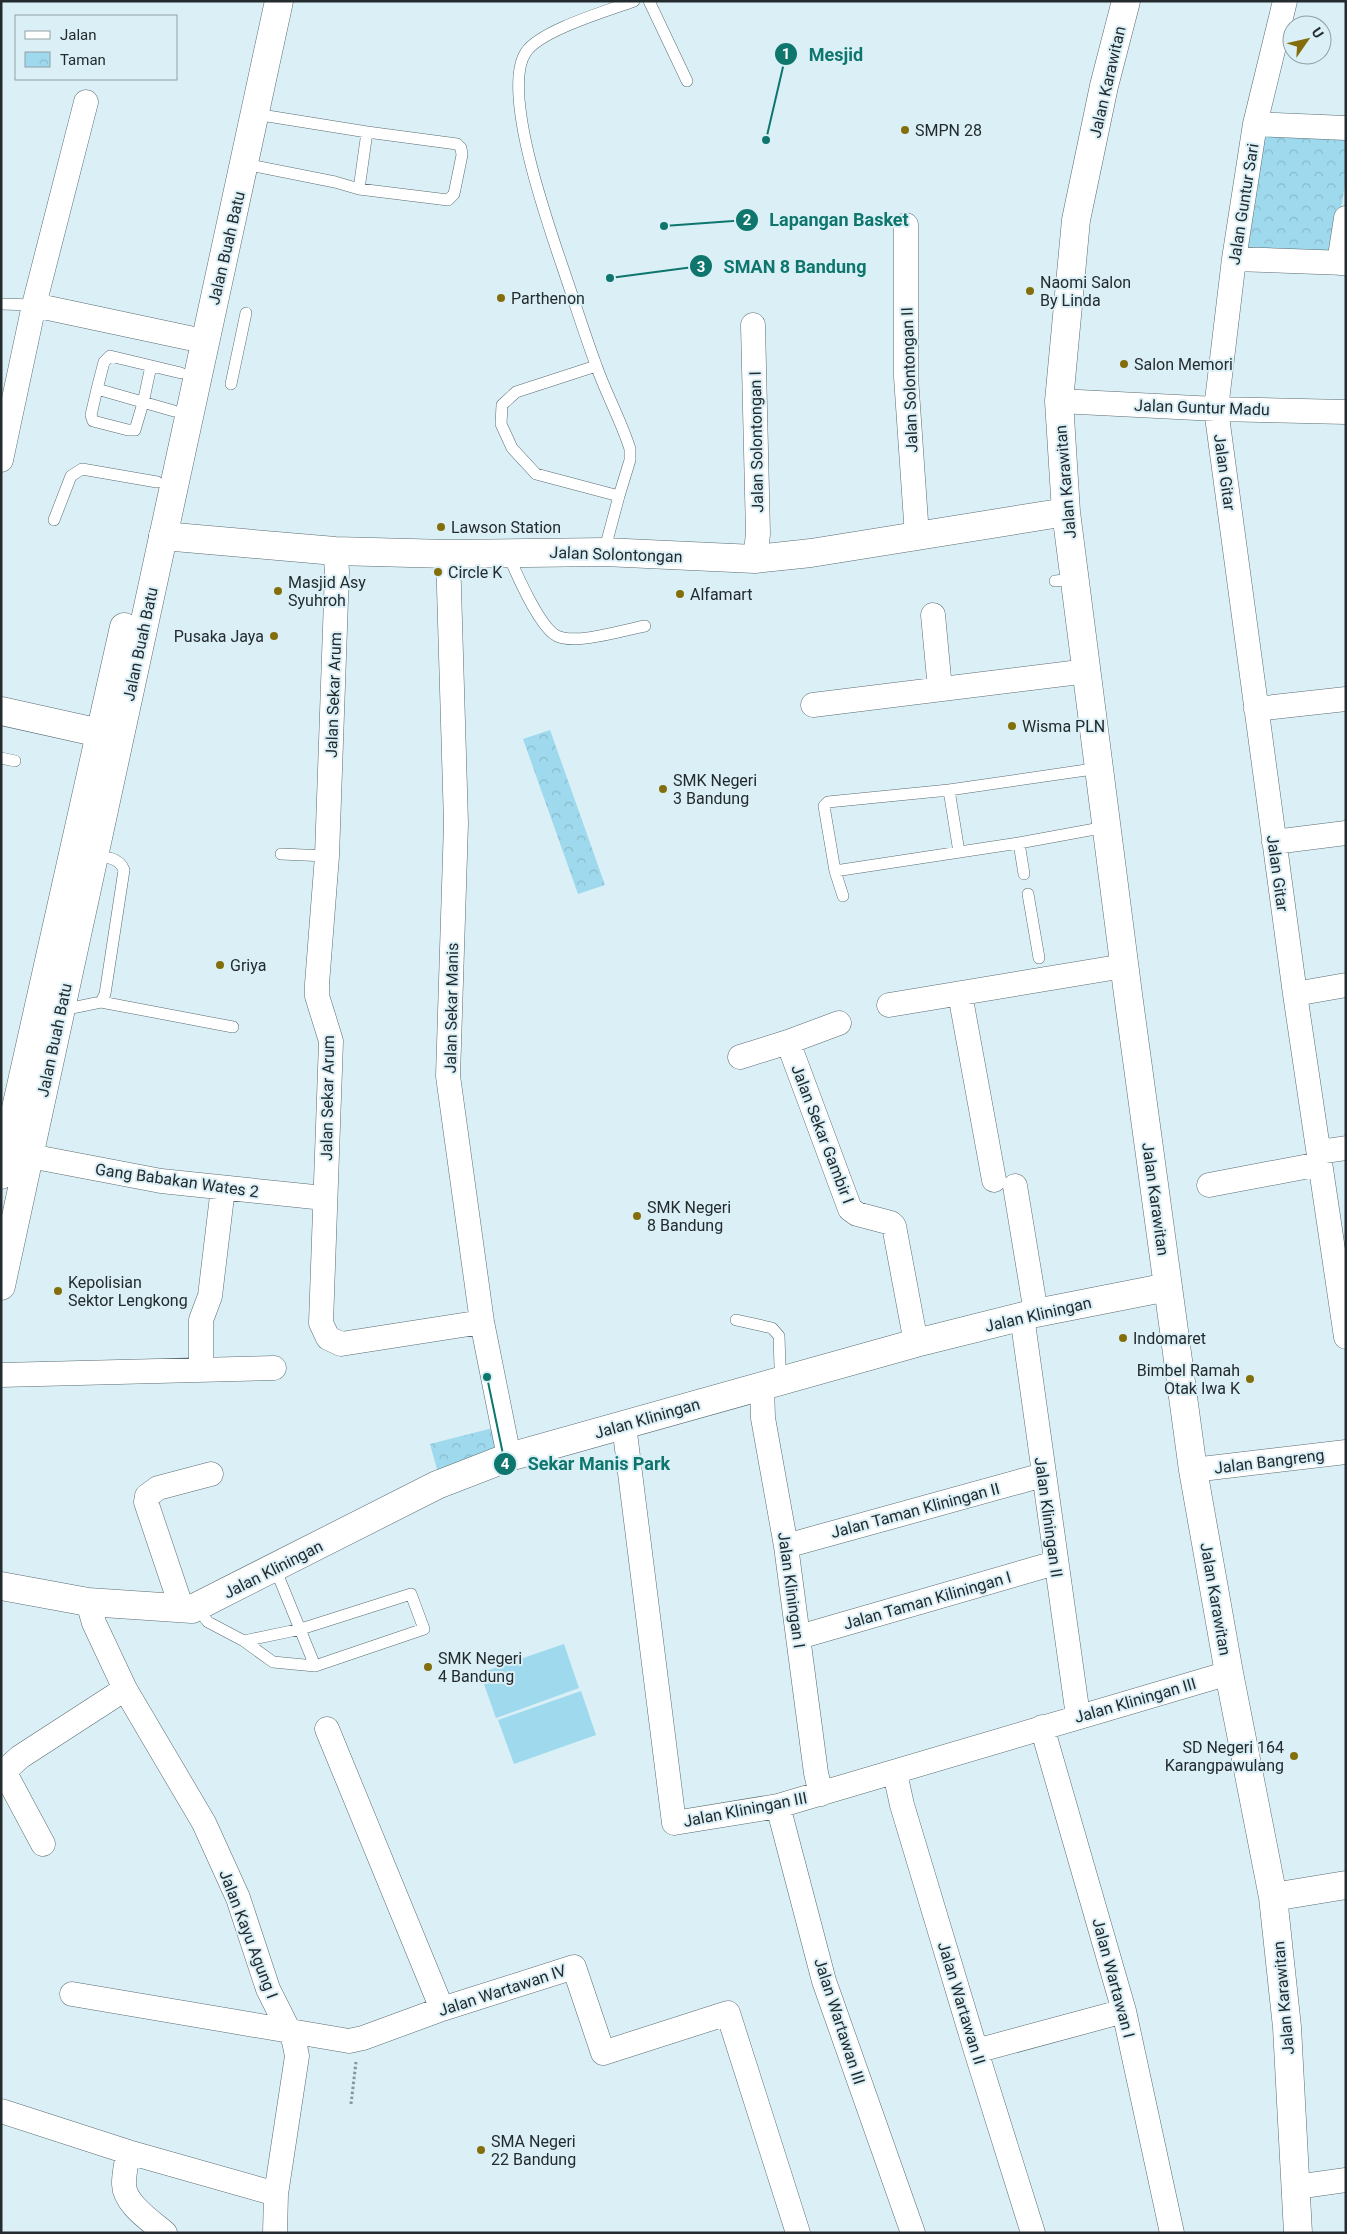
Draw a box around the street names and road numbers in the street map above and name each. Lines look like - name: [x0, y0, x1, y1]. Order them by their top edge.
- street label: Jalan Karawitan: [1085, 24, 1130, 140]
- street label: Jalan Guntur Sari: [1225, 142, 1262, 266]
- street label: Jalan Buah Batu: [204, 189, 249, 307]
- street label: Jalan Solontongan II: [897, 307, 922, 453]
- street label: Jalan Solontongan I: [746, 371, 767, 513]
- street label: Jalan Guntur Madu: [1134, 396, 1270, 419]
- street label: Jalan Karawitan: [1051, 424, 1080, 540]
- street label: Jalan Gitar: [1210, 433, 1239, 512]
- street label: Jalan Solontongan: [549, 543, 683, 566]
- street label: Jalan Buah Batu: [119, 585, 162, 703]
- street label: Jalan Sekar Arum: [322, 632, 345, 758]
- street label: Jalan Gitar: [1263, 834, 1292, 913]
- street label: Jalan Sekar Manis: [441, 942, 462, 1074]
- street label: Jalan Buah Batu: [33, 981, 76, 1099]
- street label: Jalan Sekar Arum: [317, 1035, 338, 1161]
- street label: Jalan Sekar Gambir I: [787, 1062, 858, 1206]
- street label: Jalan Karawitan: [1138, 1141, 1173, 1257]
- street label: Gang Babakan Wates 2: [94, 1160, 260, 1201]
- street label: Jalan Kliningan: [983, 1293, 1093, 1336]
- street label: Jalan Kliningan: [592, 1394, 702, 1443]
- street label: Jalan Bangreng: [1213, 1445, 1325, 1478]
- street label: Jalan Kliningan II: [1031, 1456, 1066, 1579]
- street label: Jalan Taman Kliningan II: [829, 1479, 1002, 1542]
- street label: Jalan Kliningan I: [774, 1531, 809, 1649]
- street label: Jalan Kliningan: [220, 1536, 326, 1603]
- street label: Jalan Karawitan: [1196, 1541, 1235, 1657]
- street label: Jalan Taman Kiliningan I: [841, 1567, 1013, 1634]
- street label: Jalan Kliningan III: [1072, 1674, 1198, 1727]
- street label: Jalan Kliningan III: [682, 1788, 809, 1831]
- street label: Jalan Kayu Agung I: [215, 1867, 282, 2001]
- street label: Jalan Wartawan I: [1088, 1916, 1139, 2040]
- street label: Jalan Wartawan II: [934, 1939, 989, 2067]
- street label: Jalan Karawitan: [1269, 1940, 1298, 2056]
- street label: Jalan Wartawan III: [810, 1955, 869, 2087]
- street label: Jalan Wartawan IV: [436, 1961, 569, 2020]

